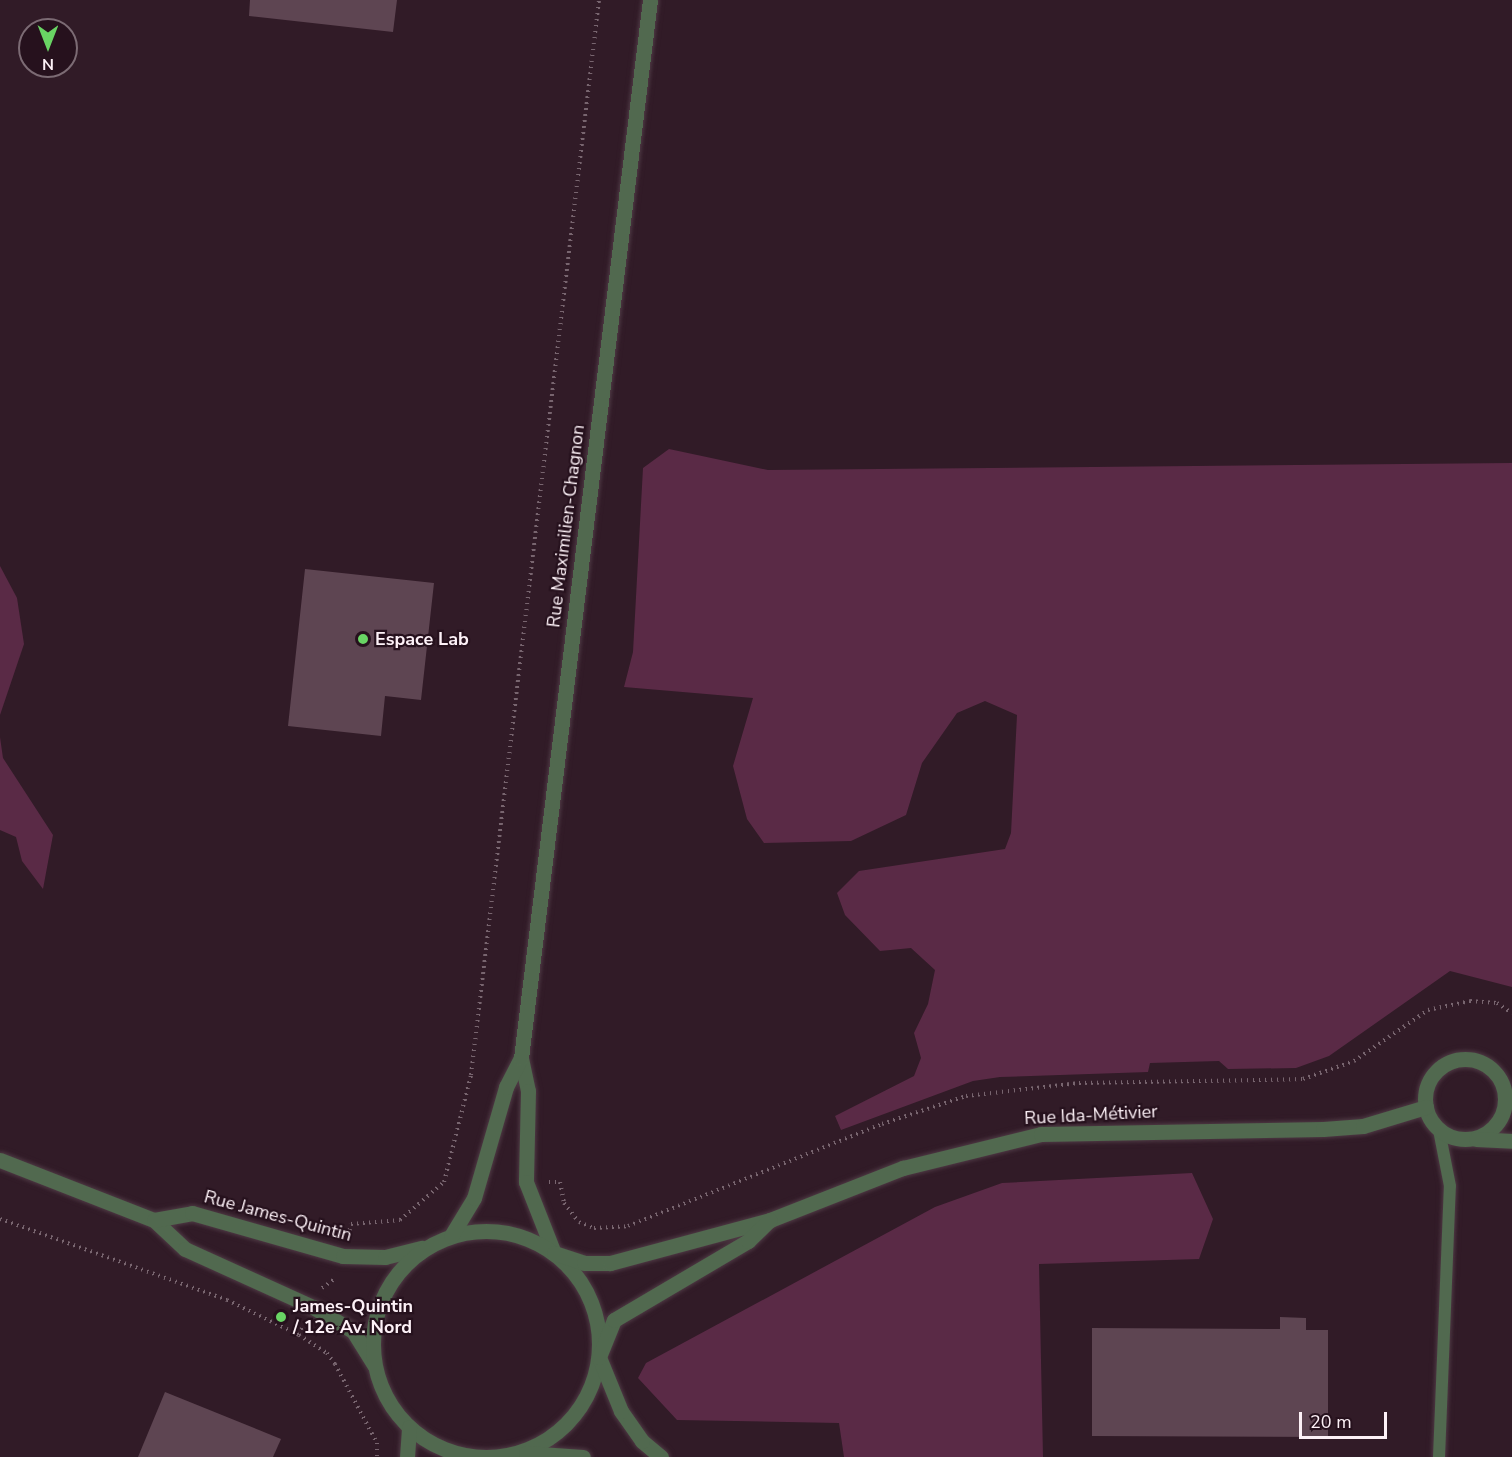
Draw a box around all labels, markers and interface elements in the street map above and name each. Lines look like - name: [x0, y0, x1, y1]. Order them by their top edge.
- north arrow: [18, 18, 78, 78]
- text: N: [42, 53, 54, 75]
- street label: Rue Maximilien-Chagnon: [543, 423, 589, 629]
- place label: Espace Lab: [375, 628, 469, 650]
- marker: Espace Lab: [356, 632, 370, 646]
- street label: Rue Ida-Métivier: [1024, 1101, 1158, 1129]
- street label: Rue James-Quintin: [202, 1186, 354, 1246]
- place label: James-Quintin / 12e Av. Nord: [293, 1296, 413, 1338]
- marker: James-Quintin / 12e Av. Nord: [274, 1310, 288, 1324]
- scale bar: [1302, 1400, 1390, 1438]
- text: 20 m: [1310, 1410, 1352, 1434]

